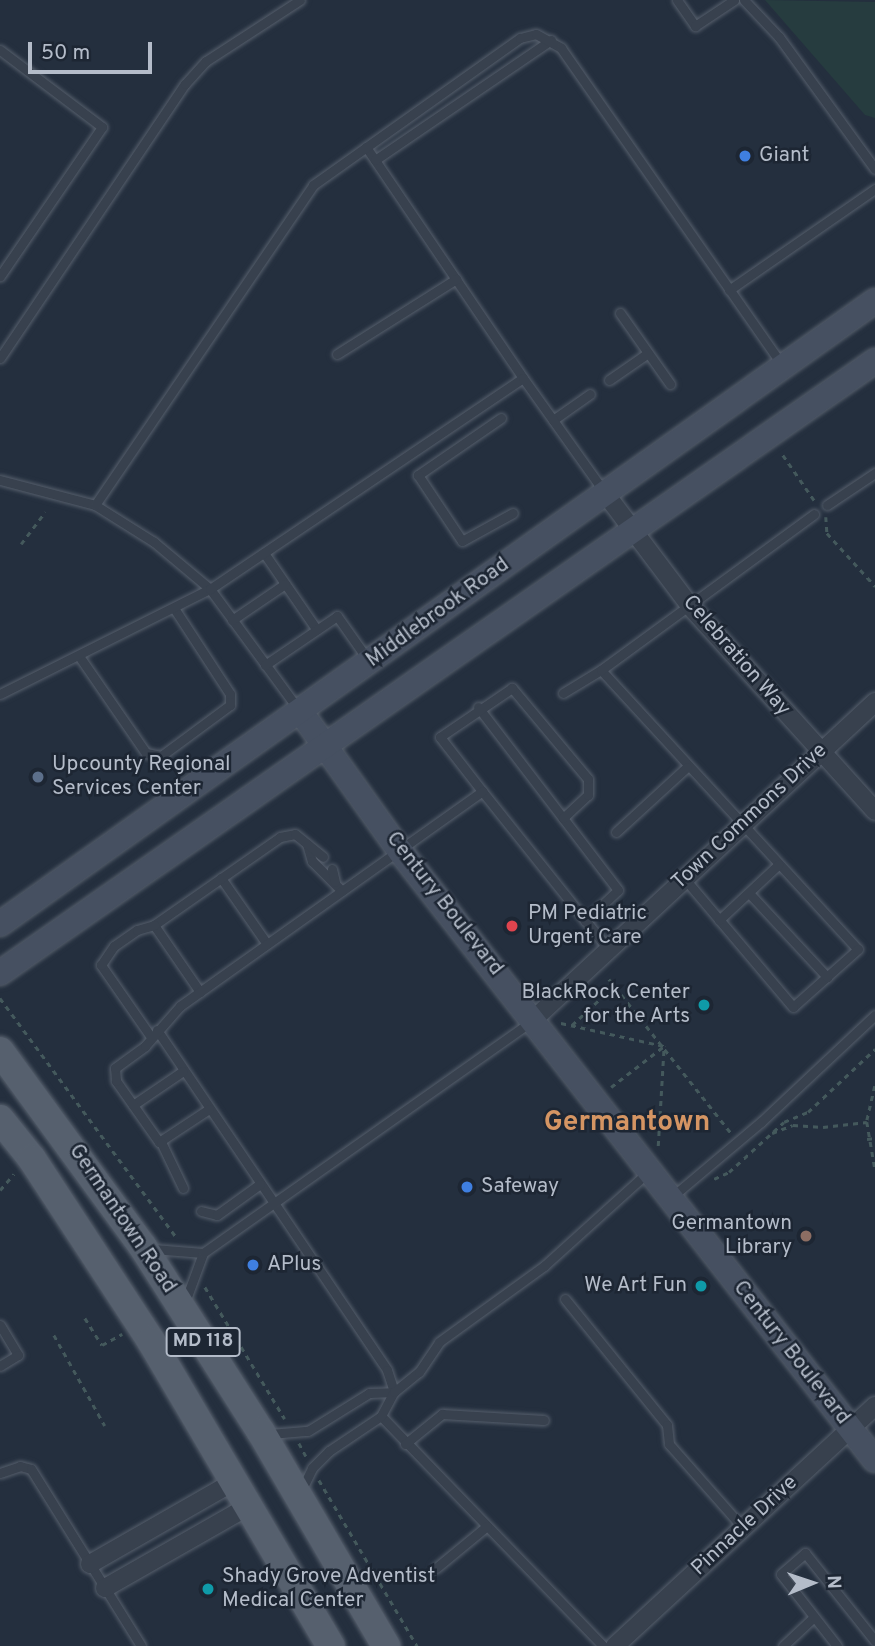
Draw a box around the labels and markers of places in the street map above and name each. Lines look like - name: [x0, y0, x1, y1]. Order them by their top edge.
- place label: Giant: [759, 143, 810, 169]
- marker: Giant: [737, 148, 753, 164]
- place label: Upcounty Regional Services Center: [52, 752, 230, 802]
- marker: Upcounty Regional Services Center: [30, 769, 46, 785]
- place label: PM Pediatric Urgent Care: [528, 901, 647, 951]
- marker: PM Pediatric Urgent Care: [502, 916, 522, 936]
- place label: BlackRock Center for the Arts: [522, 980, 690, 1030]
- marker: BlackRock Center for the Arts: [696, 997, 712, 1013]
- place label: Safeway: [481, 1174, 559, 1200]
- marker: Safeway: [459, 1179, 475, 1195]
- place label: Germantown Library: [671, 1211, 792, 1261]
- marker: Germantown Library: [798, 1228, 814, 1244]
- place label: APlus: [267, 1252, 321, 1278]
- marker: APlus: [245, 1257, 261, 1273]
- place label: We Art Fun: [583, 1273, 687, 1299]
- marker: We Art Fun: [693, 1278, 709, 1294]
- place label: Shady Grove Adventist Medical Center: [222, 1564, 436, 1614]
- marker: Shady Grove Adventist Medical Center: [200, 1581, 216, 1597]

